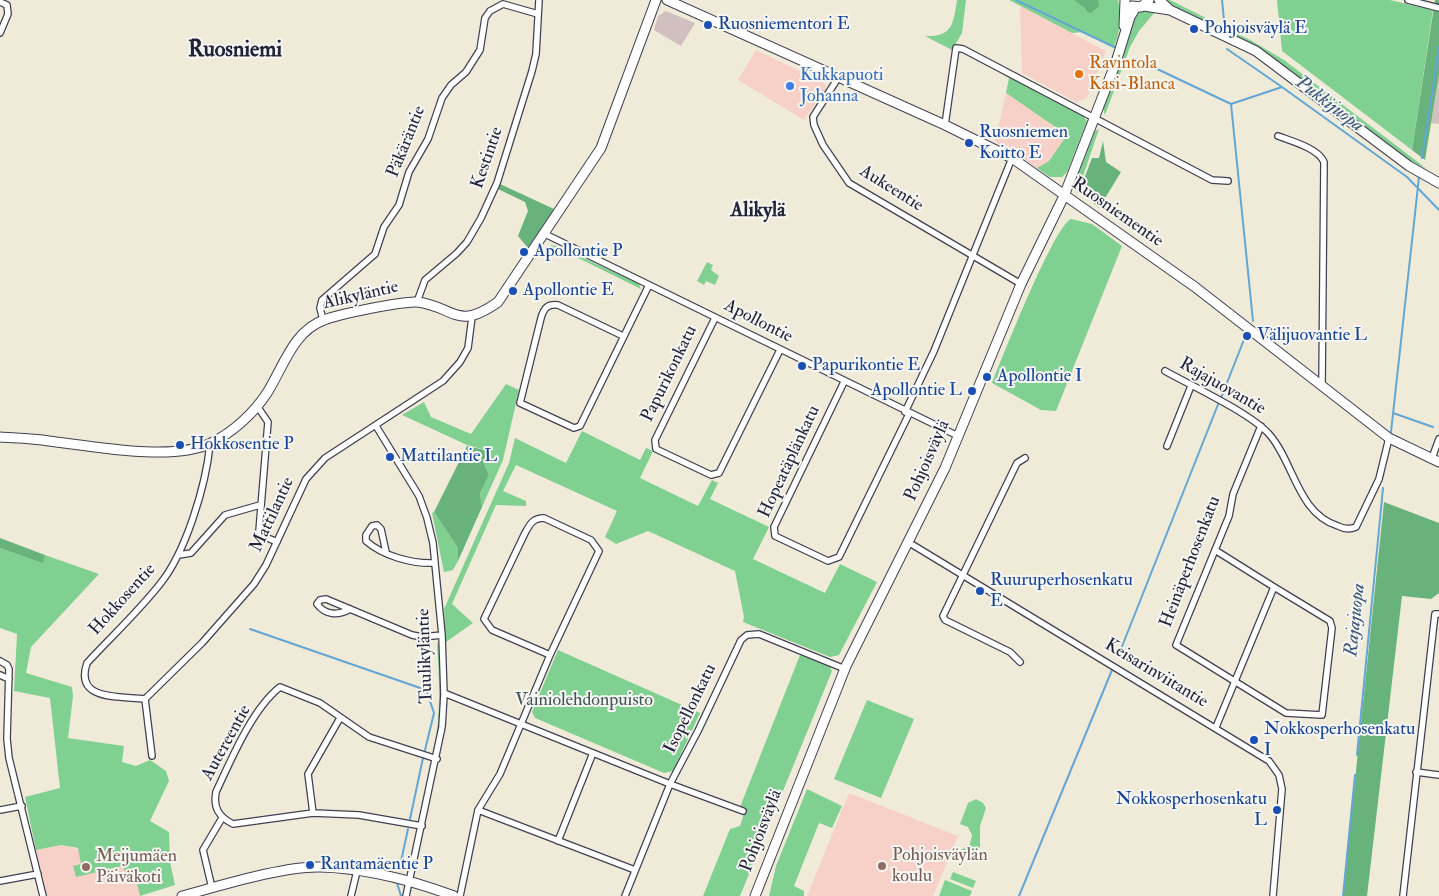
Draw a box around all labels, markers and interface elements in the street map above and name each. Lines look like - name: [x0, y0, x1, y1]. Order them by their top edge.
- place label: Ruosniementori E: [718, 14, 850, 36]
- place label: Pohjoisväylä E: [1204, 18, 1307, 40]
- marker: Ruosniementori E: [702, 19, 714, 31]
- marker: Pohjoisväylä E: [1188, 23, 1200, 35]
- district label: Ruosniemi: [188, 38, 282, 64]
- place label: Ravintola Kasi-Blanca: [1089, 53, 1175, 96]
- place label: Kukkapuoti Johanna: [800, 65, 884, 108]
- marker: Ravintola Kasi-Blanca: [1073, 68, 1085, 80]
- water label: Pukkijuopa: [1290, 72, 1368, 138]
- marker: Kukkapuoti Johanna: [784, 80, 796, 92]
- street label: Päkäräntie: [383, 103, 431, 181]
- place label: Ruosniemen Koitto E: [979, 122, 1068, 164]
- street label: Kestintie: [467, 124, 509, 192]
- marker: Ruosniemen Koitto E: [963, 137, 975, 149]
- street label: Aukeentie: [855, 161, 927, 217]
- street label: Ruosniementie: [1067, 173, 1167, 253]
- district label: Alikylä: [731, 200, 785, 224]
- place label: Apollontie P: [534, 241, 622, 263]
- marker: Apollontie P: [518, 246, 530, 258]
- street label: Alikyläntie: [321, 277, 401, 315]
- place label: Apollontie E: [523, 280, 614, 302]
- marker: Apollontie E: [507, 285, 519, 297]
- street label: Apollontie: [720, 296, 796, 348]
- street label: Papurikonkatu: [637, 322, 703, 426]
- place label: Välijuovantie L: [1257, 325, 1367, 347]
- marker: Välijuovantie L: [1241, 330, 1253, 342]
- street label: Rajajuovantie: [1175, 354, 1269, 420]
- place label: Papurikontie E: [812, 355, 920, 377]
- marker: Papurikontie E: [796, 360, 808, 372]
- place label: Apollontie I: [997, 366, 1082, 388]
- marker: Apollontie I: [981, 371, 993, 383]
- place label: Apollontie L: [871, 380, 962, 402]
- marker: Apollontie L: [966, 385, 978, 397]
- street label: Hopeatäplänkatu: [754, 402, 826, 522]
- street label: Pohjoisväylä: [901, 417, 955, 505]
- place label: Hokkosentie P: [190, 434, 294, 456]
- marker: Hokkosentie P: [174, 439, 186, 451]
- place label: Mattilantie L: [400, 446, 497, 468]
- marker: Mattilantie L: [384, 451, 396, 463]
- street label: Mattilantie: [246, 474, 300, 556]
- street label: Heinäperhosenkatu: [1156, 493, 1226, 631]
- street label: Hokkosentie: [85, 560, 161, 640]
- place label: Ruuruperhosenkatu E: [990, 570, 1133, 612]
- water label: Rajajuopa: [1341, 582, 1371, 658]
- marker: Ruuruperhosenkatu E: [974, 585, 986, 597]
- street label: Tuulikyläntie: [414, 608, 438, 704]
- street label: Keisarinviitantie: [1101, 635, 1211, 713]
- street label: Isopellonkatu: [660, 661, 722, 757]
- park label: Vainiolehdonpuisto: [515, 690, 653, 712]
- street label: Autereentie: [197, 702, 257, 784]
- place label: Nokkosperhosenkatu I: [1264, 719, 1415, 762]
- marker: Nokkosperhosenkatu I: [1248, 734, 1260, 746]
- street label: Pohjoisväylä: [736, 787, 788, 875]
- place label: Nokkosperhosenkatu L: [1116, 789, 1267, 832]
- marker: Nokkosperhosenkatu L: [1271, 804, 1283, 816]
- place label: Pohjoisväylän koulu: [892, 845, 988, 888]
- place label: Meijumäen Päiväkoti: [96, 846, 177, 889]
- place label: Rantamäentie P: [320, 854, 433, 876]
- marker: Rantamäentie P: [304, 859, 316, 871]
- marker: Pohjoisväylän koulu: [876, 860, 888, 872]
- marker: Meijumäen Päiväkoti: [80, 861, 92, 873]

